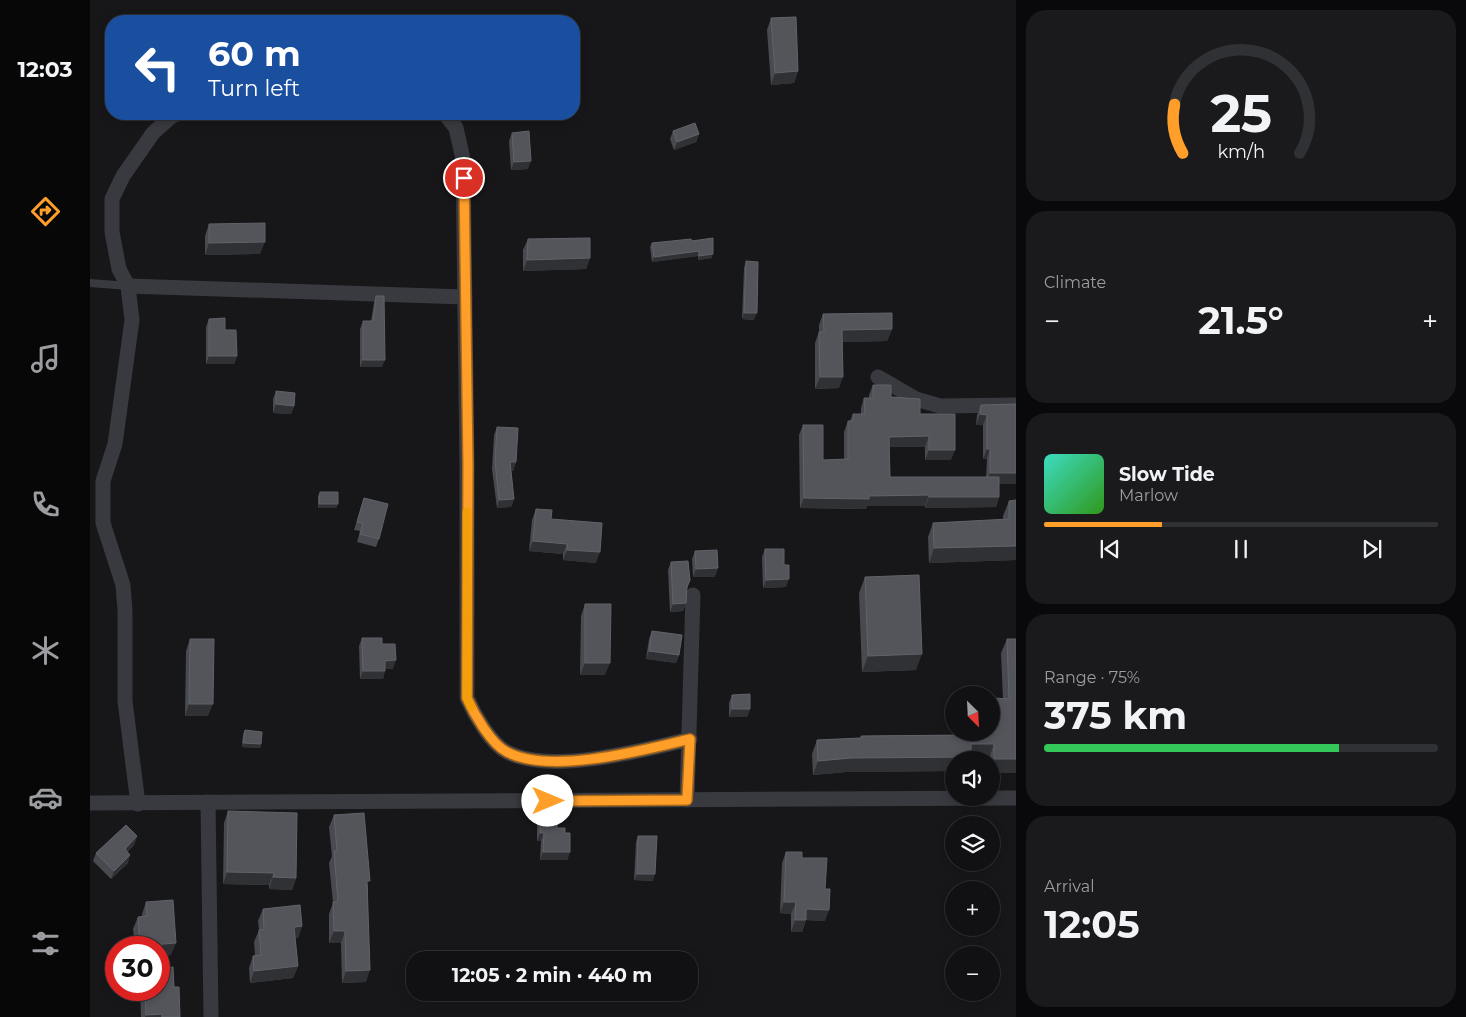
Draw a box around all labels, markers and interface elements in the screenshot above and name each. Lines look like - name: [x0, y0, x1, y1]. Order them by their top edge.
- text: 60 m: [208, 32, 301, 75]
- icon: left: [125, 35, 190, 100]
- text: 12:03: [17, 56, 73, 83]
- text: Turn left: [208, 75, 300, 102]
- text: 25: [1210, 82, 1272, 145]
- text: km/h: [1217, 141, 1265, 162]
- pin: [443, 157, 485, 199]
- icon: arrive: [450, 164, 478, 192]
- icon: directions: [28, 194, 63, 229]
- text: Climate: [1044, 273, 1106, 292]
- text: 21.5°: [1198, 297, 1284, 344]
- text: −: [1044, 304, 1060, 338]
- text: +: [1422, 304, 1438, 338]
- icon: music: [28, 341, 63, 376]
- text: Slow Tide: [1119, 463, 1215, 486]
- text: Marlow: [1119, 486, 1178, 505]
- icon: phone: [28, 487, 63, 522]
- icon: previous: [1096, 535, 1124, 563]
- icon: pause: [1227, 535, 1255, 563]
- icon: next: [1358, 535, 1386, 563]
- icon: climate: [28, 633, 63, 668]
- text: Range · 75%: [1044, 668, 1140, 687]
- north arrow: [945, 686, 1000, 741]
- map controls: [945, 686, 1000, 1001]
- text: 375 km: [1044, 692, 1187, 739]
- button: sound: [945, 751, 1000, 806]
- position arrow: [521, 774, 573, 826]
- icon: car: [28, 780, 63, 815]
- button: layers: [945, 816, 1000, 871]
- text: Arrival: [1044, 877, 1094, 896]
- button: +: [945, 881, 1000, 936]
- text: 12:05: [1044, 901, 1140, 948]
- icon: filters: [28, 926, 63, 961]
- speed limit sign: 30: [105, 936, 170, 1001]
- button: −: [945, 946, 1000, 1001]
- text: 12:05 · 2 min · 440 m: [452, 964, 652, 987]

